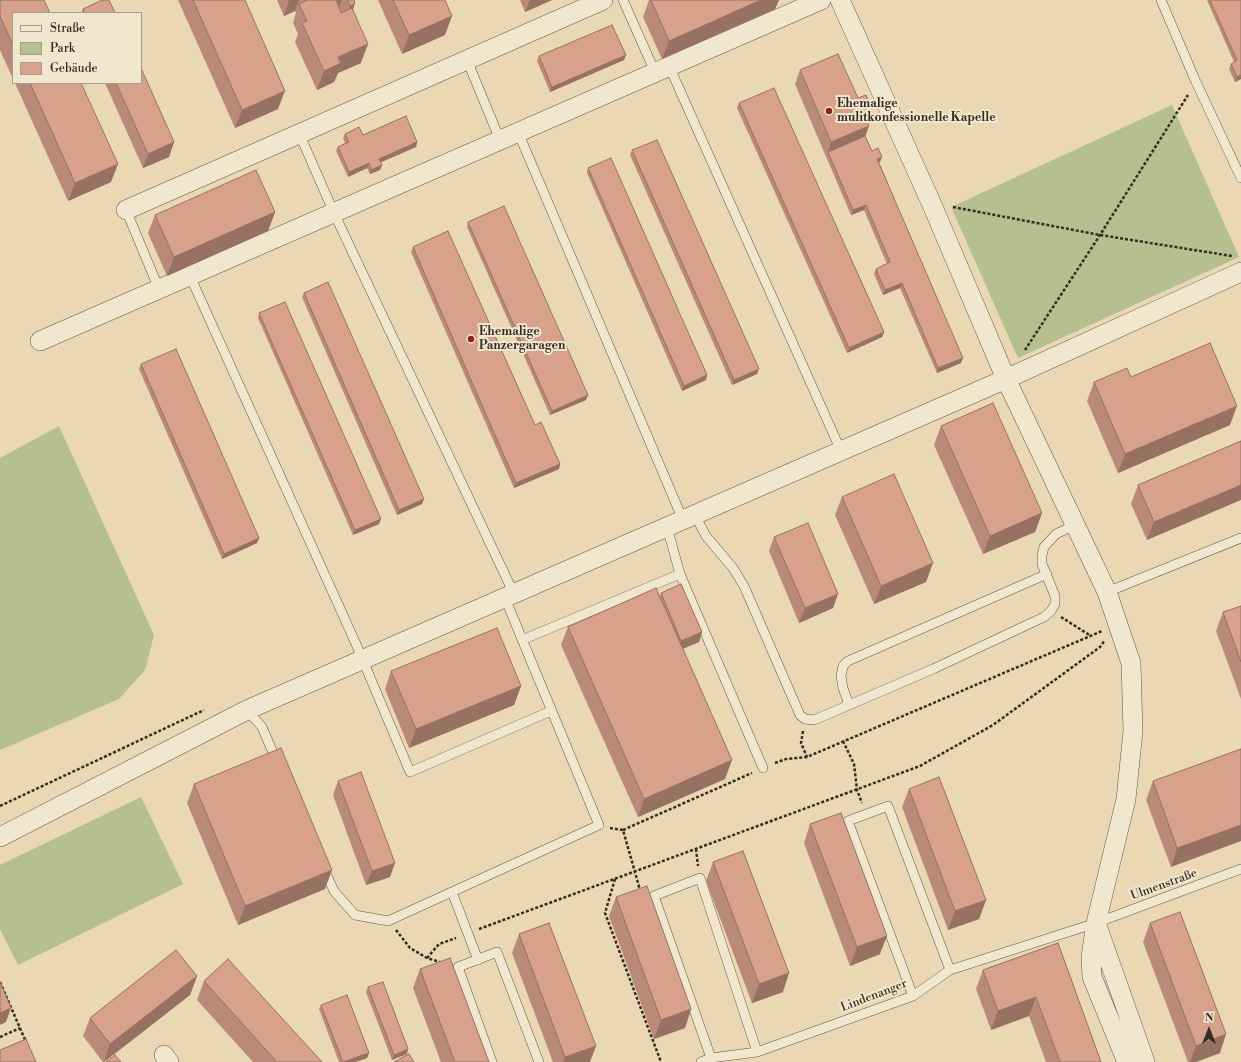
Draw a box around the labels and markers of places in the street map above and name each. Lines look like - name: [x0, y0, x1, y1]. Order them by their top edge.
- place label: Ehemalige mulitkonfessionelle Kapelle: [837, 97, 996, 125]
- marker: Ehemalige mulitkonfessionelle Kapelle: [824, 106, 834, 116]
- place label: Ehemalige Panzergaragen: [479, 325, 565, 353]
- marker: Ehemalige Panzergaragen: [466, 334, 476, 344]

